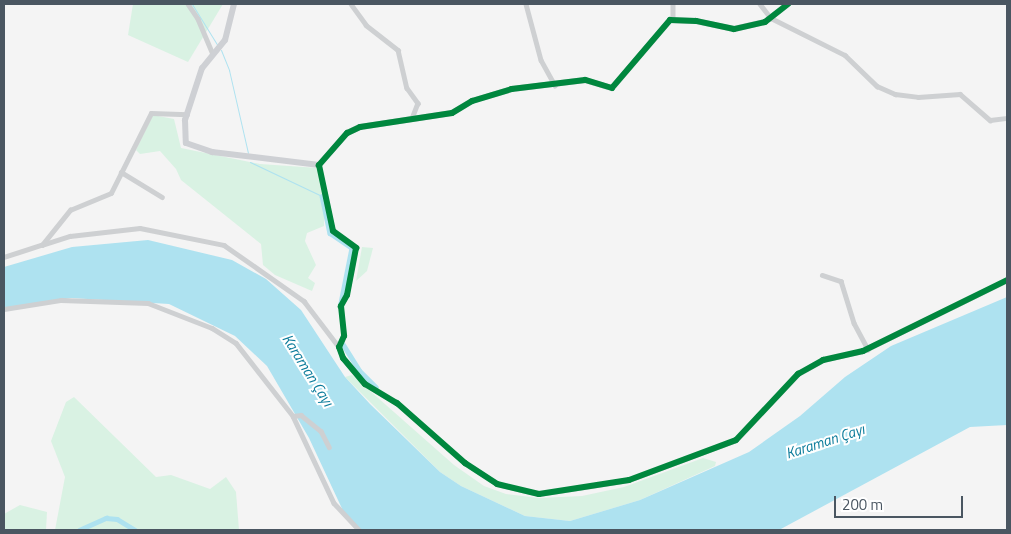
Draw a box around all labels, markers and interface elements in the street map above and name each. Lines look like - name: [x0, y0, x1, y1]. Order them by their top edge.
- water label: Karaman Çayı: [279, 331, 337, 409]
- water label: Karaman Çayı: [783, 420, 867, 462]
- scale bar: [836, 486, 965, 518]
- text: 200 m: [842, 493, 883, 516]

